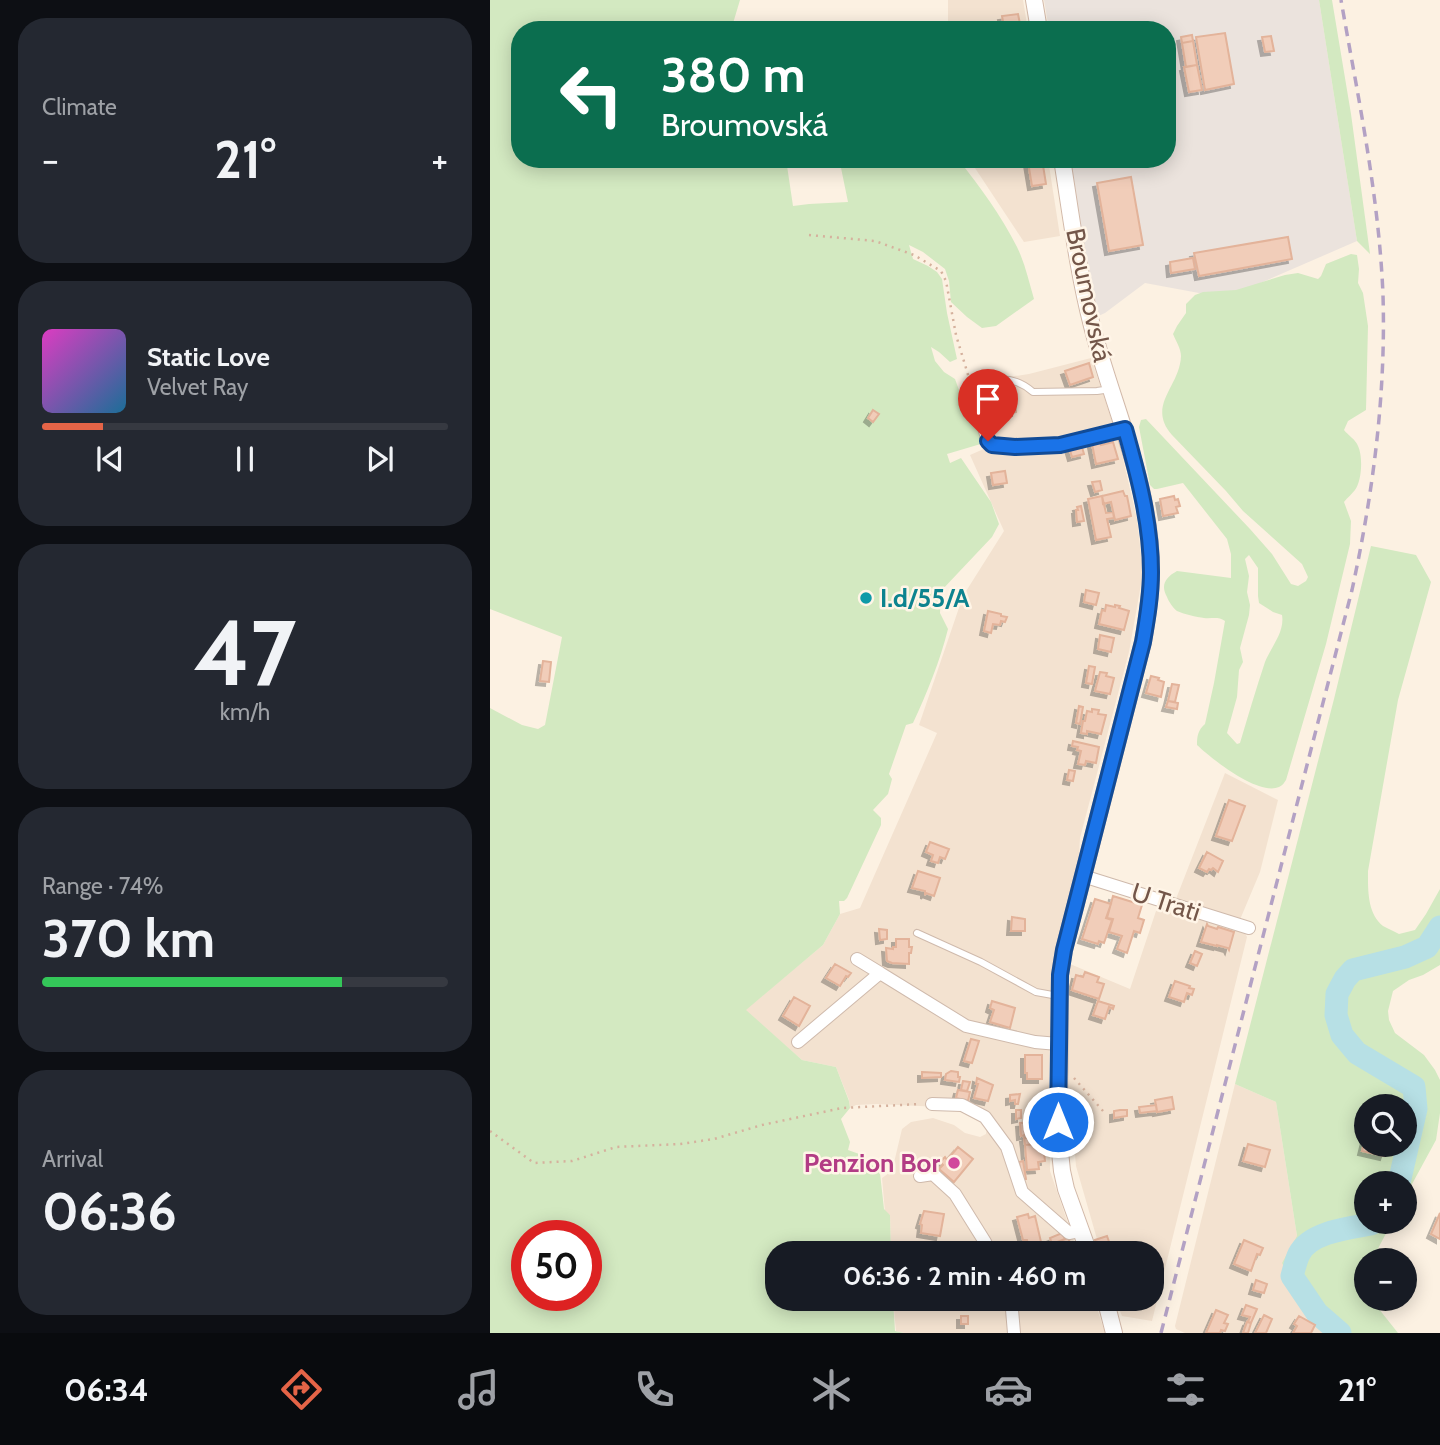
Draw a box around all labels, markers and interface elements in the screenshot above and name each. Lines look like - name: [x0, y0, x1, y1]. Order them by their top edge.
- text: 380 m: [661, 45, 805, 104]
- icon: left: [546, 49, 637, 140]
- text: Climate: [42, 93, 117, 121]
- text: Broumovská: [661, 105, 828, 144]
- text: 21°: [214, 128, 276, 191]
- text: −: [42, 136, 59, 183]
- text: +: [431, 136, 448, 183]
- street label: Broumovská: [1059, 225, 1119, 365]
- text: Static Love: [147, 341, 270, 373]
- pin: [958, 369, 1018, 441]
- text: Velvet Ray: [147, 373, 248, 401]
- icon: arrive: [969, 380, 1007, 418]
- icon: previous: [91, 440, 129, 478]
- icon: pause: [226, 440, 264, 478]
- icon: next: [361, 440, 399, 478]
- place label: I.d/55/A: [880, 582, 970, 614]
- marker: I.d/55/A: [858, 590, 874, 606]
- text: 47: [194, 597, 296, 708]
- text: km/h: [220, 698, 270, 726]
- text: Range · 74%: [42, 872, 163, 900]
- street label: U Trati: [1127, 876, 1205, 928]
- text: 370 km: [42, 907, 215, 970]
- position arrow: [1021, 1085, 1095, 1159]
- map controls: [1354, 1094, 1417, 1311]
- button: search: [1354, 1094, 1417, 1157]
- text: Arrival: [42, 1145, 103, 1173]
- place label: Penzion Bor: [804, 1147, 940, 1179]
- marker: Penzion Bor: [946, 1155, 962, 1171]
- button: +: [1354, 1171, 1417, 1234]
- text: 06:36: [42, 1180, 177, 1243]
- speed limit sign: 50: [511, 1220, 602, 1311]
- button: −: [1354, 1248, 1417, 1311]
- text: 06:36 · 2 min · 460 m: [843, 1260, 1086, 1292]
- icon: directions: [277, 1365, 326, 1414]
- icon: music: [454, 1365, 503, 1414]
- icon: phone: [630, 1365, 679, 1414]
- icon: climate: [807, 1365, 856, 1414]
- icon: car: [984, 1365, 1033, 1414]
- icon: filters: [1161, 1365, 1210, 1414]
- text: 06:34: [64, 1370, 149, 1409]
- text: 21°: [1338, 1370, 1376, 1409]

